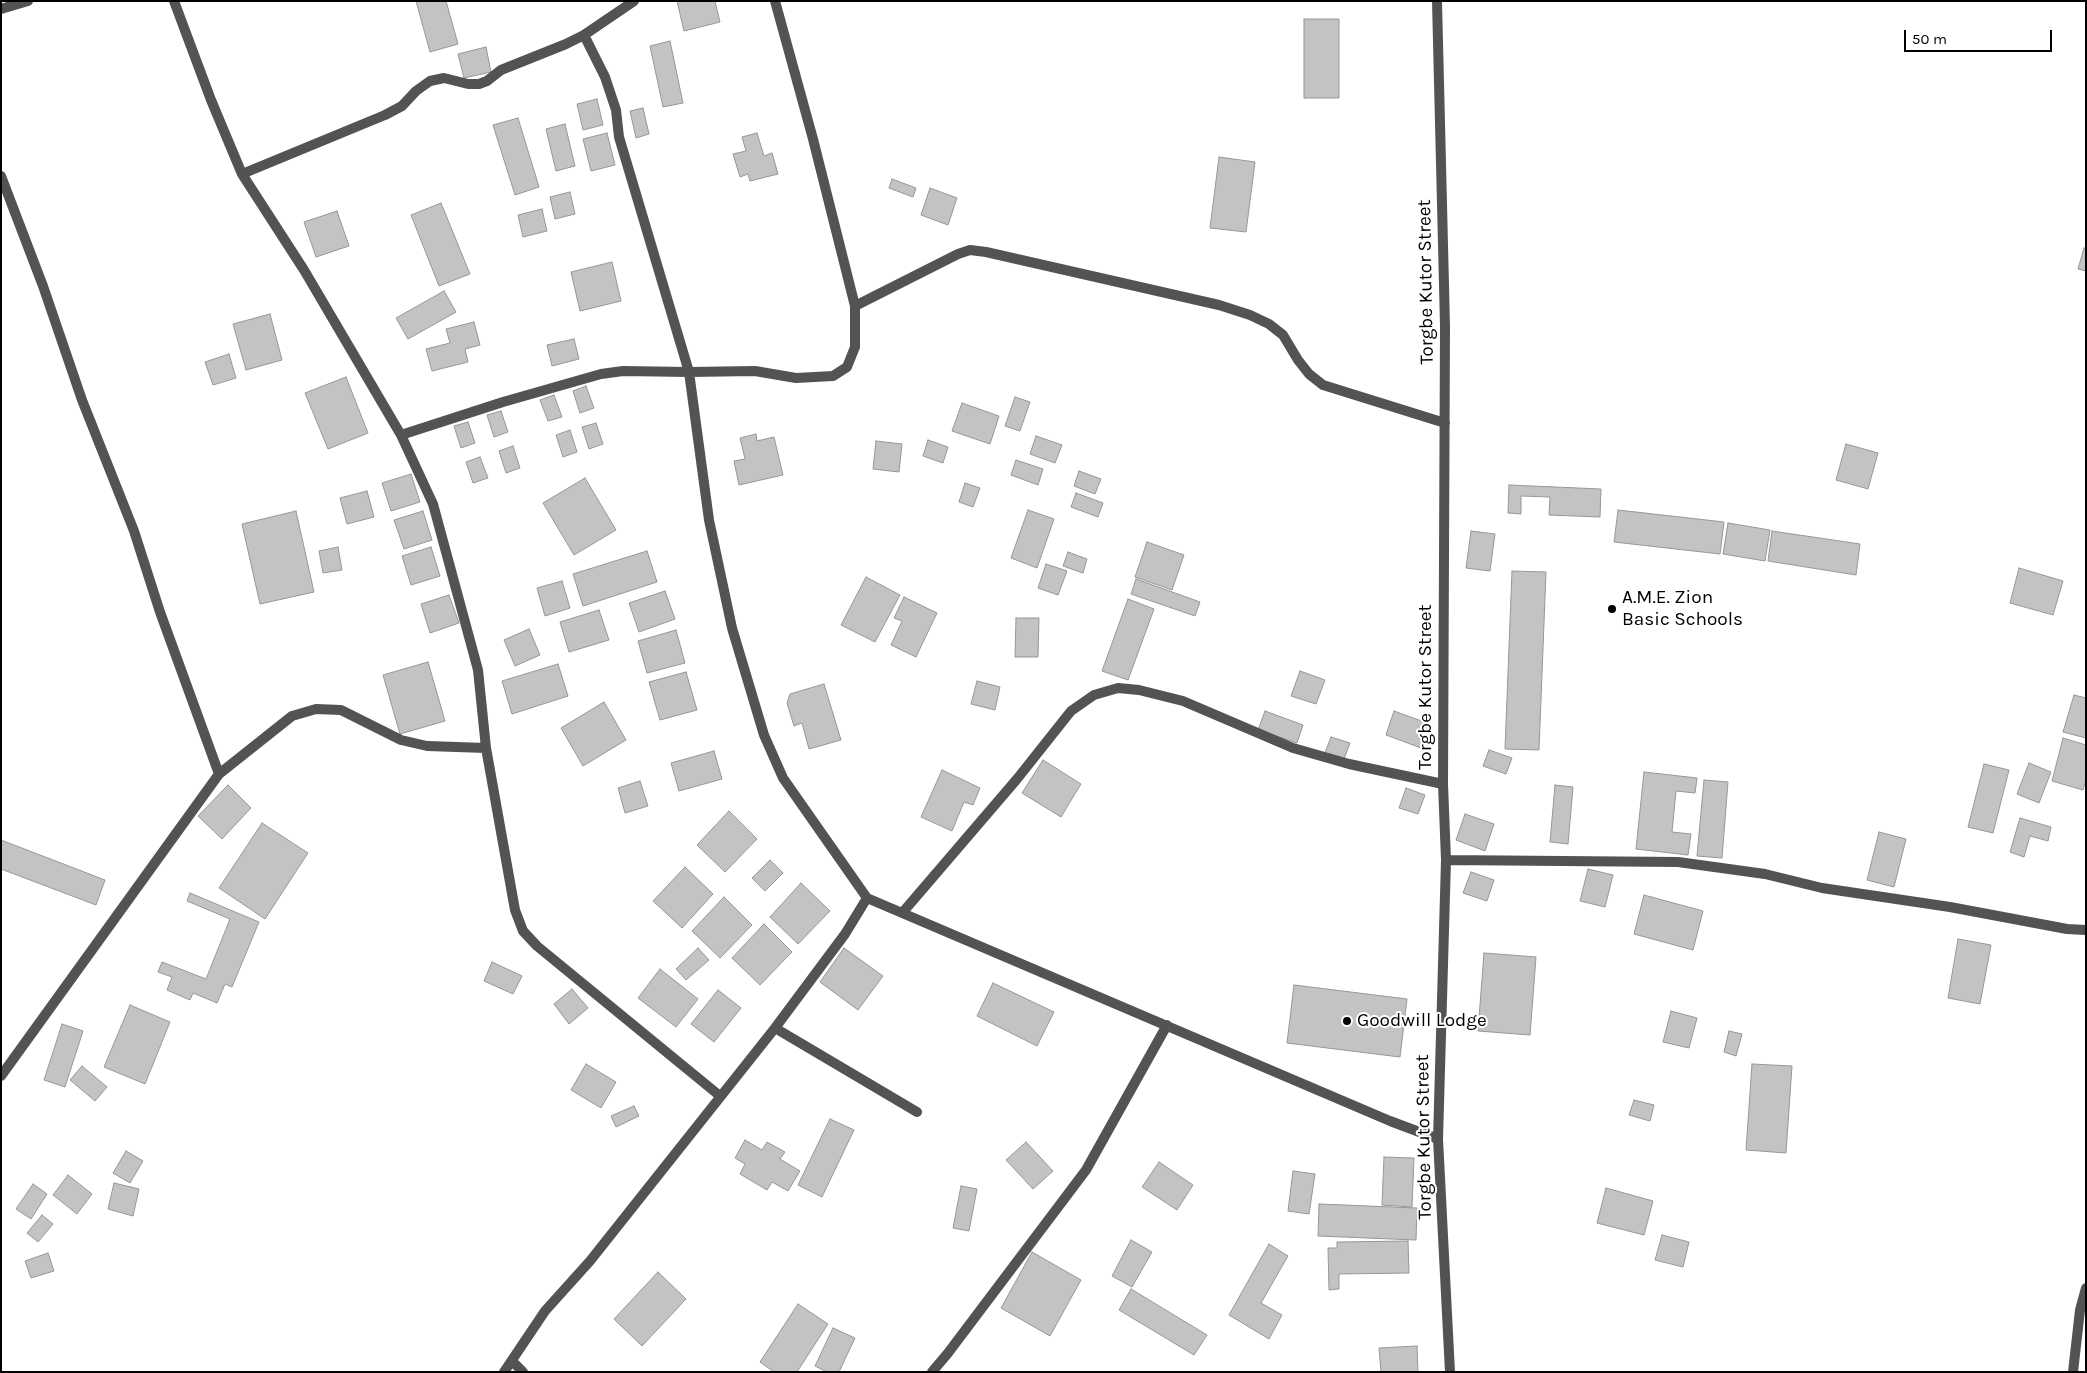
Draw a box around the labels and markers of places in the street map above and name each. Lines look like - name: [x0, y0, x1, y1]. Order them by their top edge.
- place label: A.M.E. Zion Basic Schools: [1622, 587, 1743, 631]
- marker: A.M.E. Zion Basic Schools: [1606, 603, 1618, 615]
- place label: Goodwill Lodge: [1357, 1010, 1487, 1032]
- marker: Goodwill Lodge: [1341, 1015, 1353, 1027]

